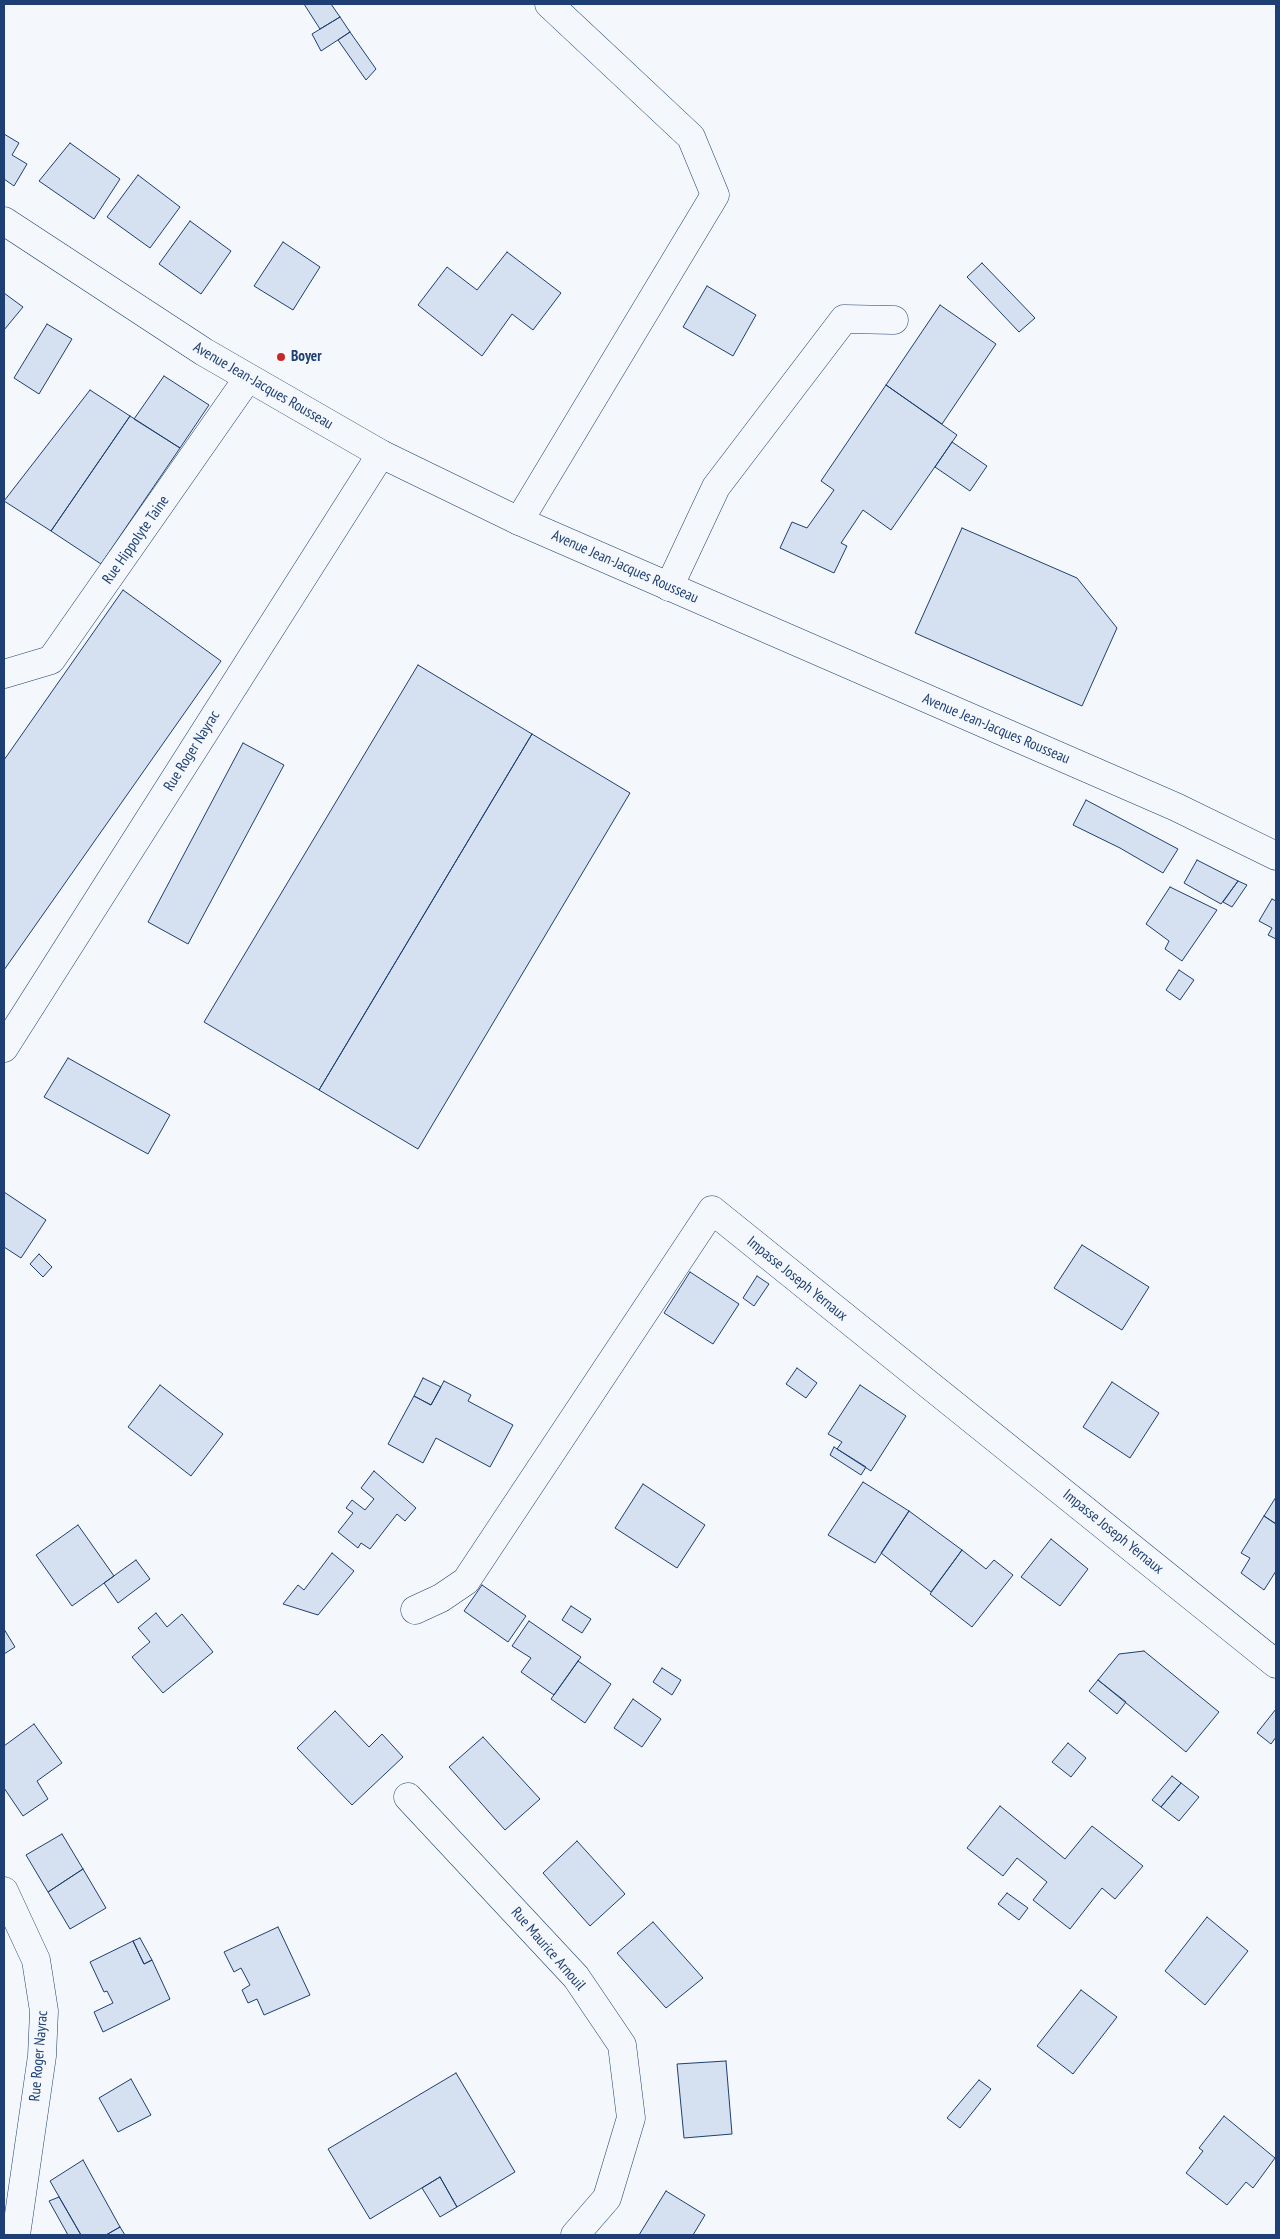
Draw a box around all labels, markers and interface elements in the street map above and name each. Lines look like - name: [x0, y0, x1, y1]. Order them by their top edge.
- street label: Avenue Jean-Jacques Rousseau: [190, 339, 336, 433]
- place label: Boyer: [291, 348, 322, 366]
- marker: Boyer: [275, 351, 287, 363]
- street label: Rue Hippolyte Taine: [99, 492, 173, 588]
- street label: Avenue Jean-Jacques Rousseau: [549, 527, 701, 607]
- street label: Avenue Jean-Jacques Rousseau: [920, 690, 1072, 768]
- street label: Rue Roger Nayrac: [160, 708, 224, 794]
- street label: Impasse Joseph Yernaux: [743, 1233, 851, 1325]
- street label: Impasse Joseph Yernaux: [1059, 1486, 1167, 1578]
- street label: Rue Maurice Arnouil: [507, 1904, 589, 1994]
- street label: Rue Roger Nayrac: [26, 2010, 52, 2102]

